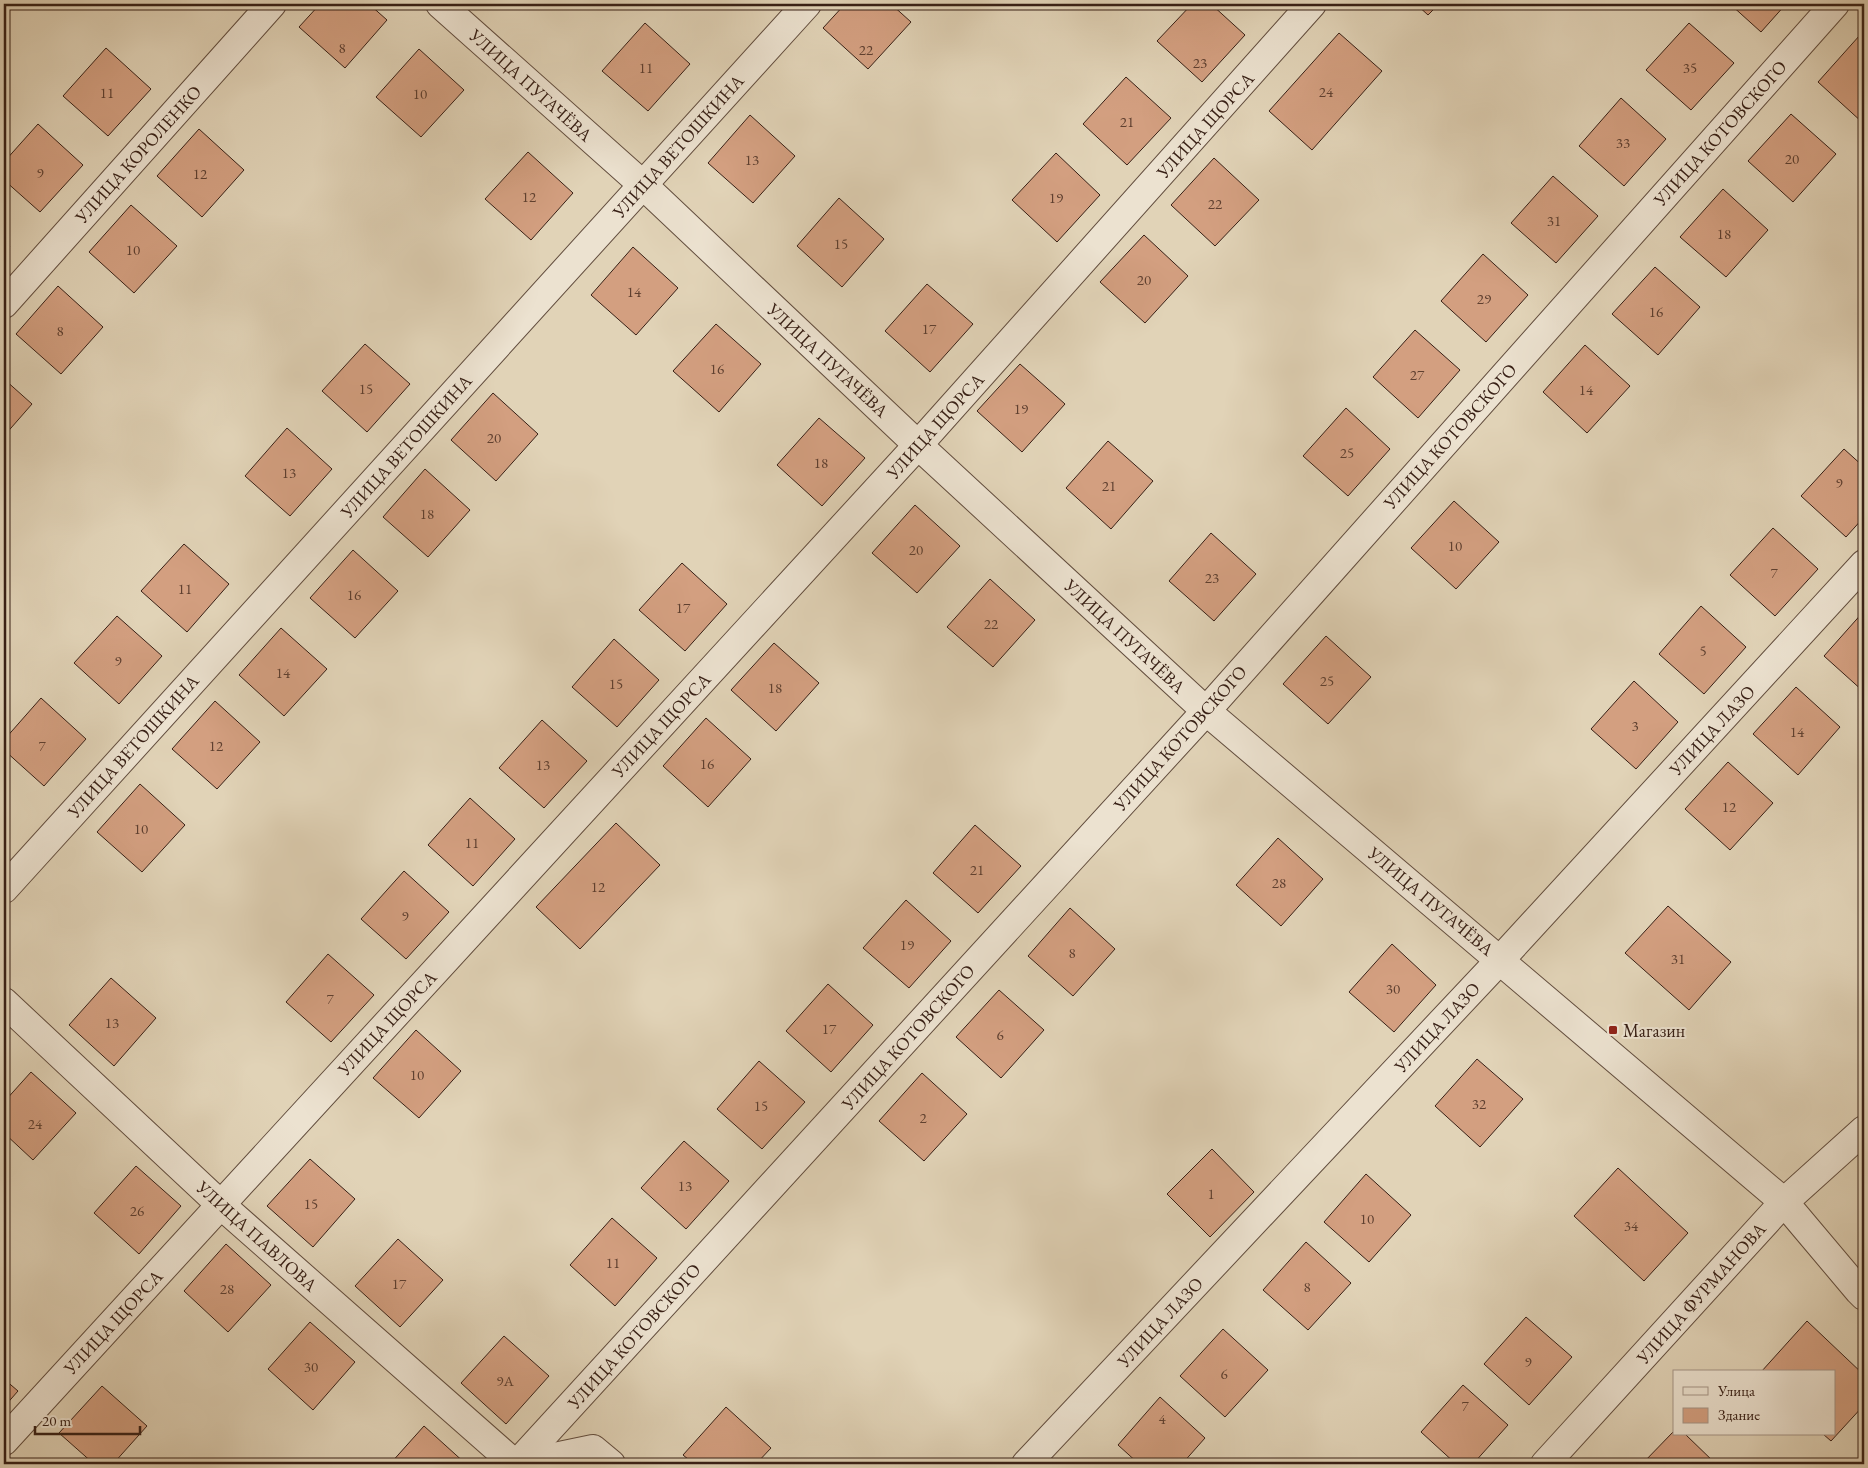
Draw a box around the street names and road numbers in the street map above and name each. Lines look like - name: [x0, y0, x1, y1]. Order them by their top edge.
- street label: УЛИЦА ПУГАЧЁВА: [464, 23, 598, 147]
- street label: УЛИЦА КОТОВСКОГО: [1648, 55, 1792, 211]
- street label: УЛИЦА ЩОРСА: [1151, 67, 1259, 184]
- street label: УЛИЦА ВЕТОШКИНА: [607, 69, 749, 223]
- street label: УЛИЦА КОРОЛЕНКО: [69, 80, 206, 229]
- street label: УЛИЦА ПУГАЧЁВА: [762, 297, 894, 423]
- street label: УЛИЦА КОТОВСКОГО: [1378, 358, 1522, 514]
- street label: УЛИЦА ЩОРСА: [881, 368, 989, 485]
- street label: УЛИЦА ВЕТОШКИНА: [335, 369, 477, 523]
- street label: УЛИЦА ПУГАЧЁВА: [1059, 573, 1191, 699]
- street label: УЛИЦА КОТОВСКОГО: [1108, 660, 1252, 816]
- street label: УЛИЦА ЩОРСА: [606, 667, 716, 783]
- street label: УЛИЦА ВЕТОШКИНА: [62, 669, 204, 823]
- street label: УЛИЦА ЛАЗО: [1663, 680, 1760, 781]
- street label: УЛИЦА ПУГАЧЁВА: [1362, 841, 1499, 961]
- street label: УЛИЦА КОТОВСКОГО: [836, 959, 980, 1115]
- street label: УЛИЦА ЩОРСА: [332, 965, 442, 1081]
- street label: УЛИЦА ЛАЗО: [1388, 977, 1485, 1078]
- street label: УЛИЦА ПАВЛОВА: [191, 1175, 323, 1297]
- street label: УЛИЦА ФУРМАНОВА: [1631, 1217, 1771, 1369]
- street label: УЛИЦА КОТОВСКОГО: [562, 1258, 706, 1414]
- street label: УЛИЦА ЩОРСА: [58, 1264, 168, 1380]
- street label: УЛИЦА ЛАЗО: [1111, 1272, 1208, 1373]

